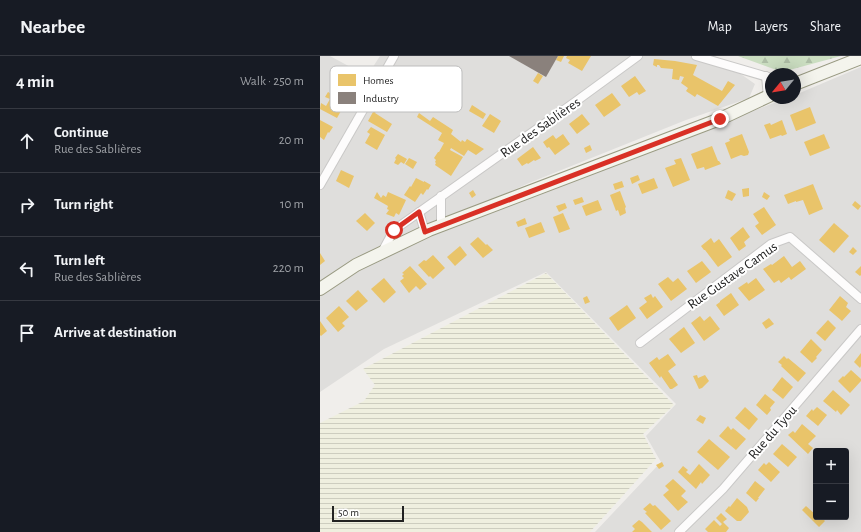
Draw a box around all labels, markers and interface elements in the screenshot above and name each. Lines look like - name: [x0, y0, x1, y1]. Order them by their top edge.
- text: Nearbee: [20, 18, 85, 37]
- text: Map: [707, 20, 732, 34]
- text: Layers: [754, 20, 788, 34]
- text: Share: [810, 20, 841, 34]
- legend: [330, 66, 462, 112]
- north arrow: [765, 68, 801, 104]
- text: 4 min: [16, 73, 54, 90]
- text: Walk · 250 m: [240, 75, 304, 88]
- text: Homes: [363, 75, 394, 86]
- text: Industry: [363, 93, 399, 104]
- street label: Rue des Sablières: [498, 95, 583, 161]
- route end: [711, 110, 729, 128]
- text: Continue: [54, 125, 109, 140]
- icon: ahead: [16, 130, 38, 152]
- text: 20 m: [279, 134, 304, 147]
- text: Rue des Sablières: [54, 143, 141, 156]
- icon: right: [16, 194, 38, 216]
- text: Turn right: [54, 197, 113, 212]
- text: 10 m: [280, 198, 304, 211]
- route start: [385, 221, 403, 239]
- street label: Rue Gustave Camus: [685, 240, 780, 312]
- text: Turn left: [54, 253, 105, 268]
- icon: left: [16, 258, 38, 280]
- text: 220 m: [273, 262, 304, 275]
- text: Rue des Sablières: [54, 271, 141, 284]
- icon: arrive: [16, 322, 38, 344]
- text: Arrive at destination: [54, 325, 177, 340]
- street label: Rue du Tyou: [746, 403, 800, 462]
- map controls: [813, 448, 849, 520]
- button: +: [813, 448, 849, 484]
- button: −: [813, 484, 849, 520]
- scale bar: [332, 504, 404, 523]
- text: 50 m: [338, 507, 359, 518]

